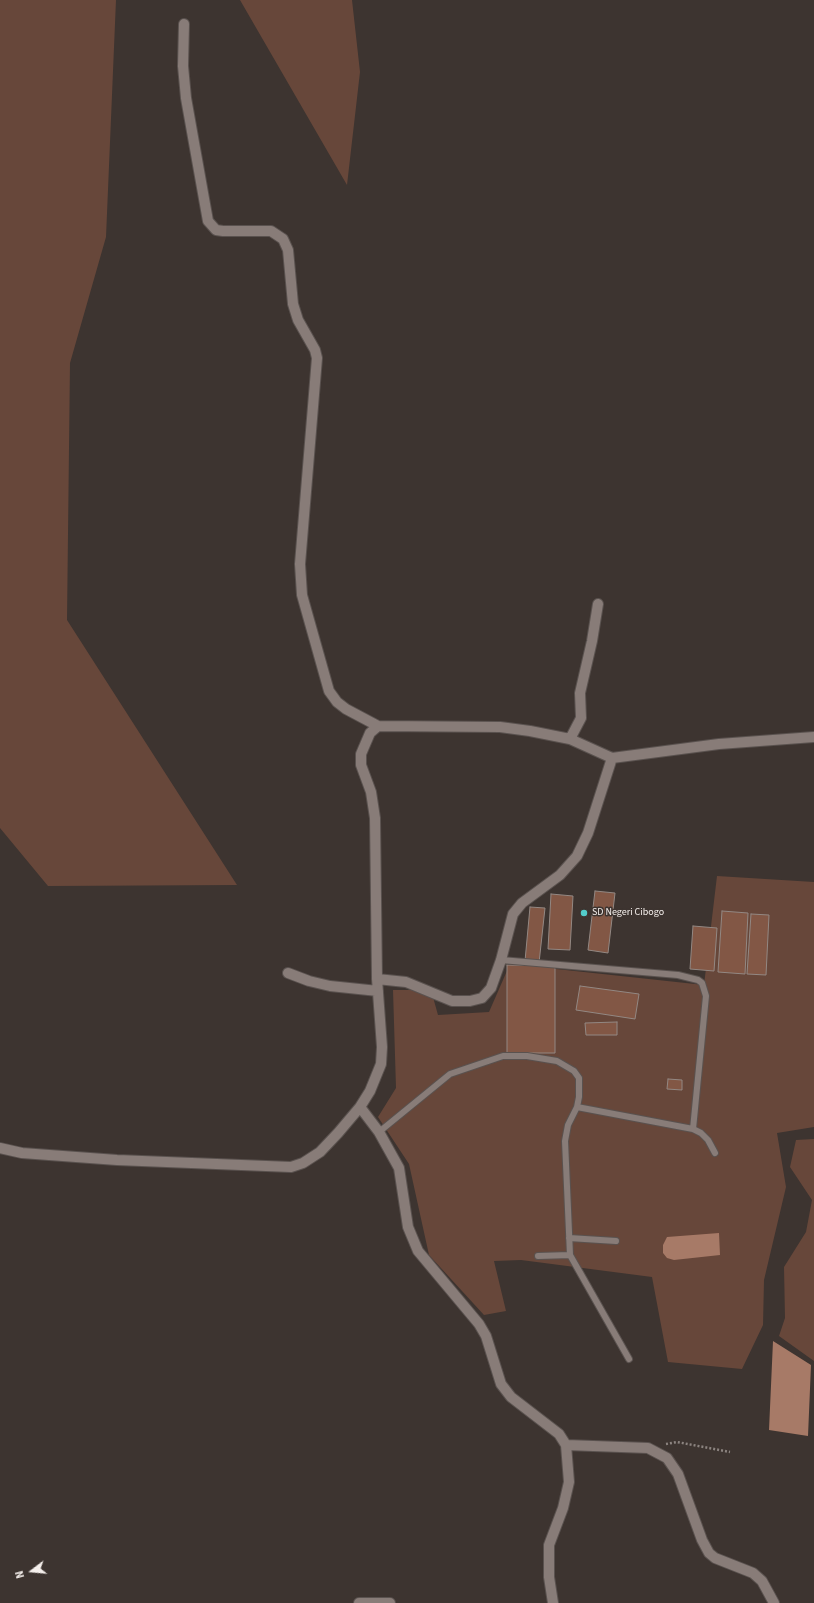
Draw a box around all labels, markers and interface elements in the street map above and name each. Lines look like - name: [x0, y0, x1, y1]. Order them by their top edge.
- place label: SD Negeri Cibogo: [592, 907, 664, 919]
- marker: SD Negeri Cibogo: [579, 908, 589, 918]
- north arrow: [12, 1551, 52, 1591]
- text: N: [12, 1569, 28, 1580]

